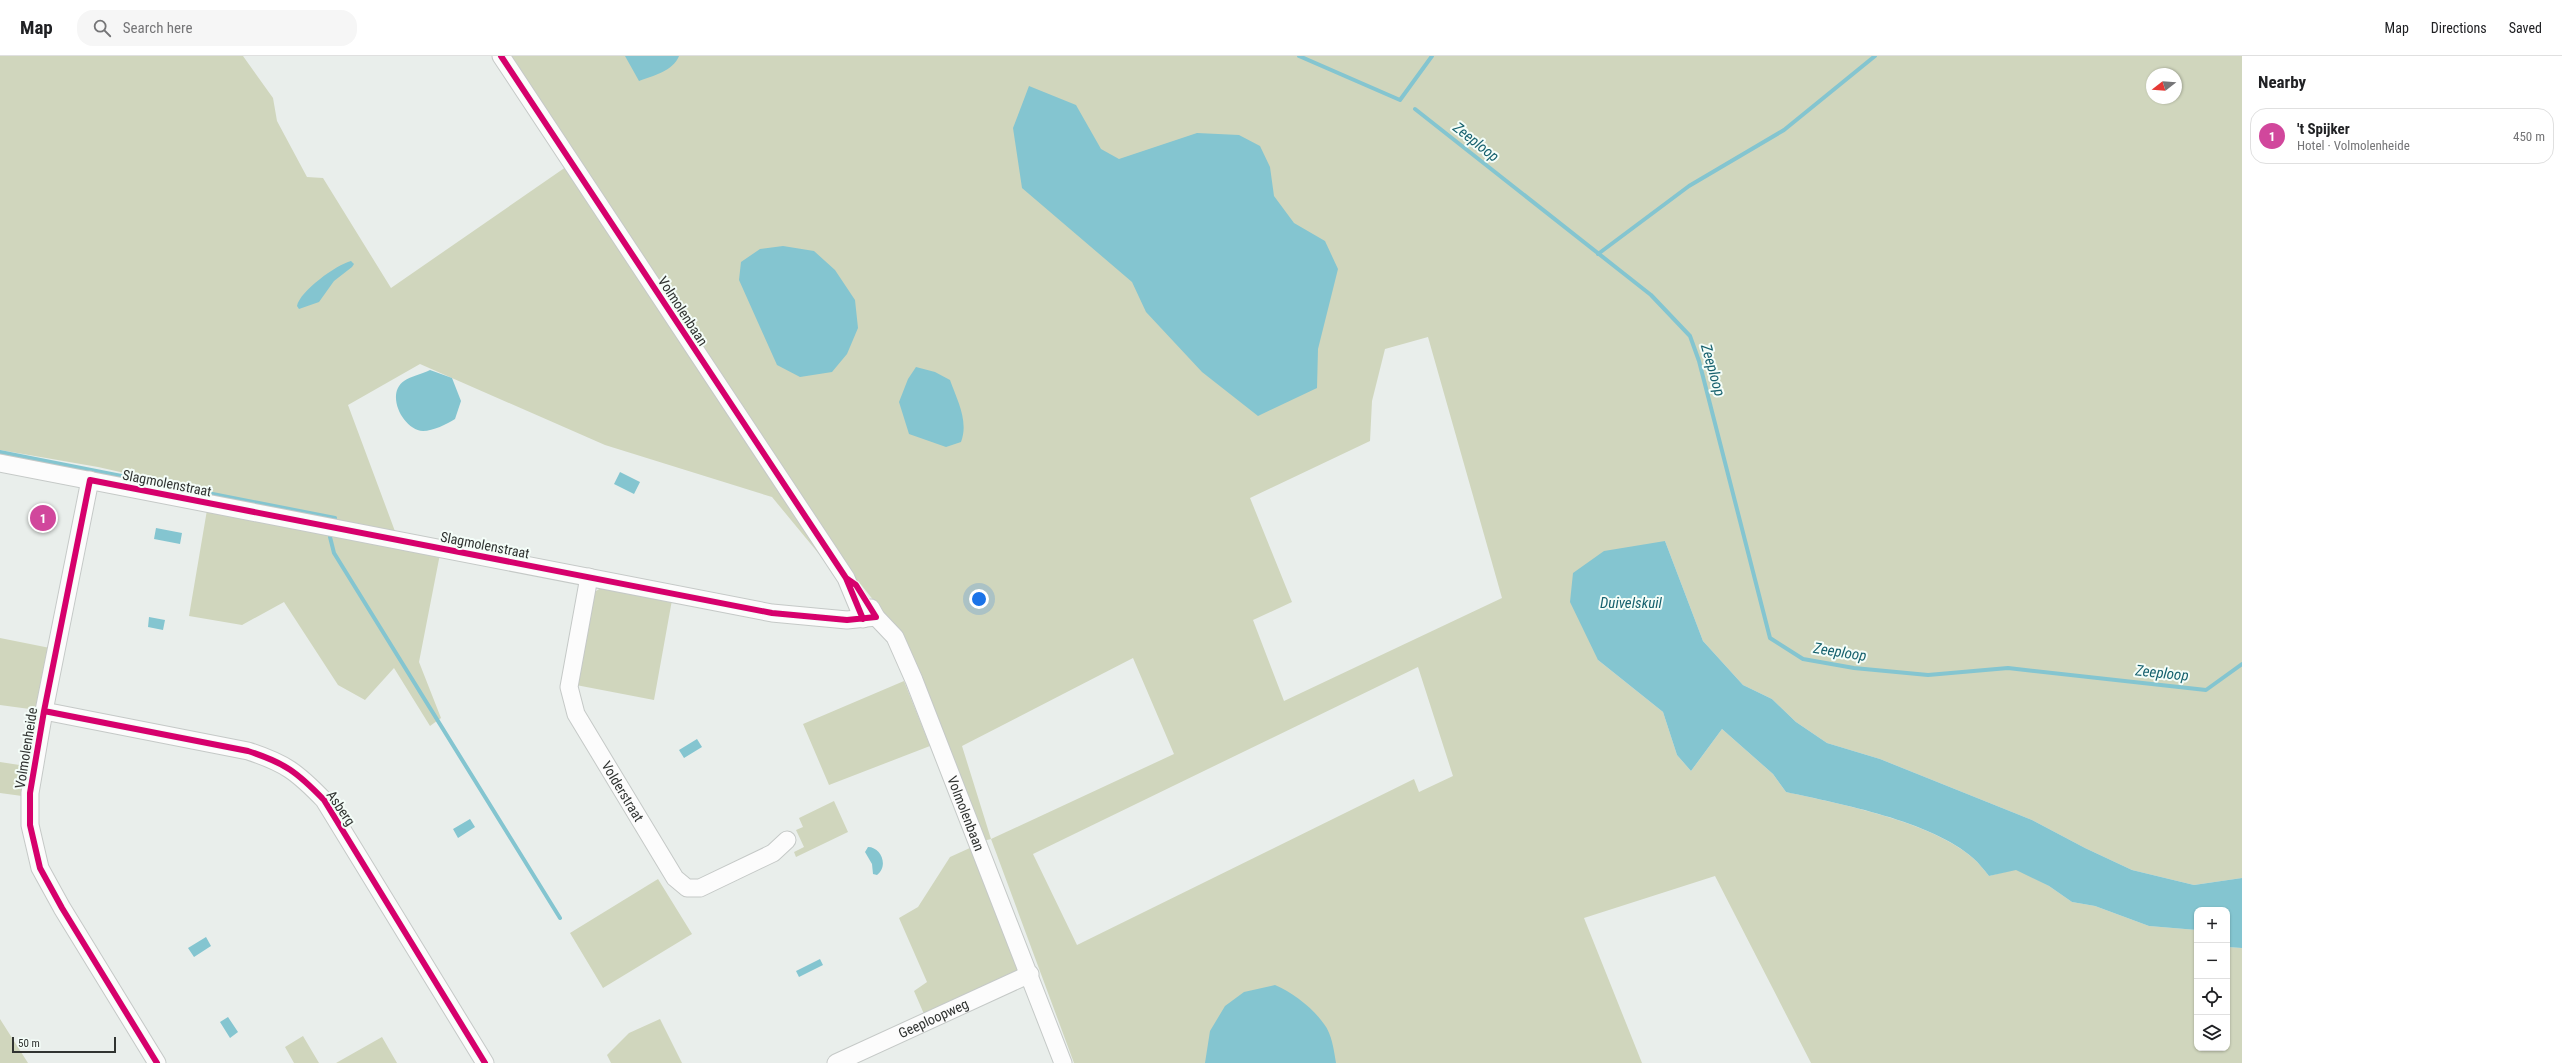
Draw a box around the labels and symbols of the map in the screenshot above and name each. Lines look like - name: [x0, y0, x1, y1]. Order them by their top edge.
- north arrow: [2146, 68, 2182, 104]
- water label: Zeeploop: [1449, 118, 1503, 166]
- street label: Volmolenbaan: [655, 274, 711, 348]
- water label: Zeeploop: [1697, 341, 1729, 398]
- street label: Slagmolenstraat: [121, 467, 213, 499]
- pin: 1: [30, 503, 56, 533]
- street label: Slagmolenstraat: [439, 529, 531, 561]
- your location: [969, 589, 989, 609]
- water label: Duivelskuil: [1600, 594, 1663, 612]
- water label: Zeeploop: [1811, 639, 1868, 665]
- water label: Zeeploop: [2134, 661, 2189, 685]
- street label: Volmolenheide: [12, 706, 40, 790]
- street label: Volderstraat: [598, 758, 647, 824]
- street label: Volmolenbaan: [944, 774, 988, 853]
- street label: Asberg: [323, 787, 359, 829]
- street label: Geeploopweg: [896, 995, 971, 1041]
- scale bar: [12, 1035, 116, 1054]

